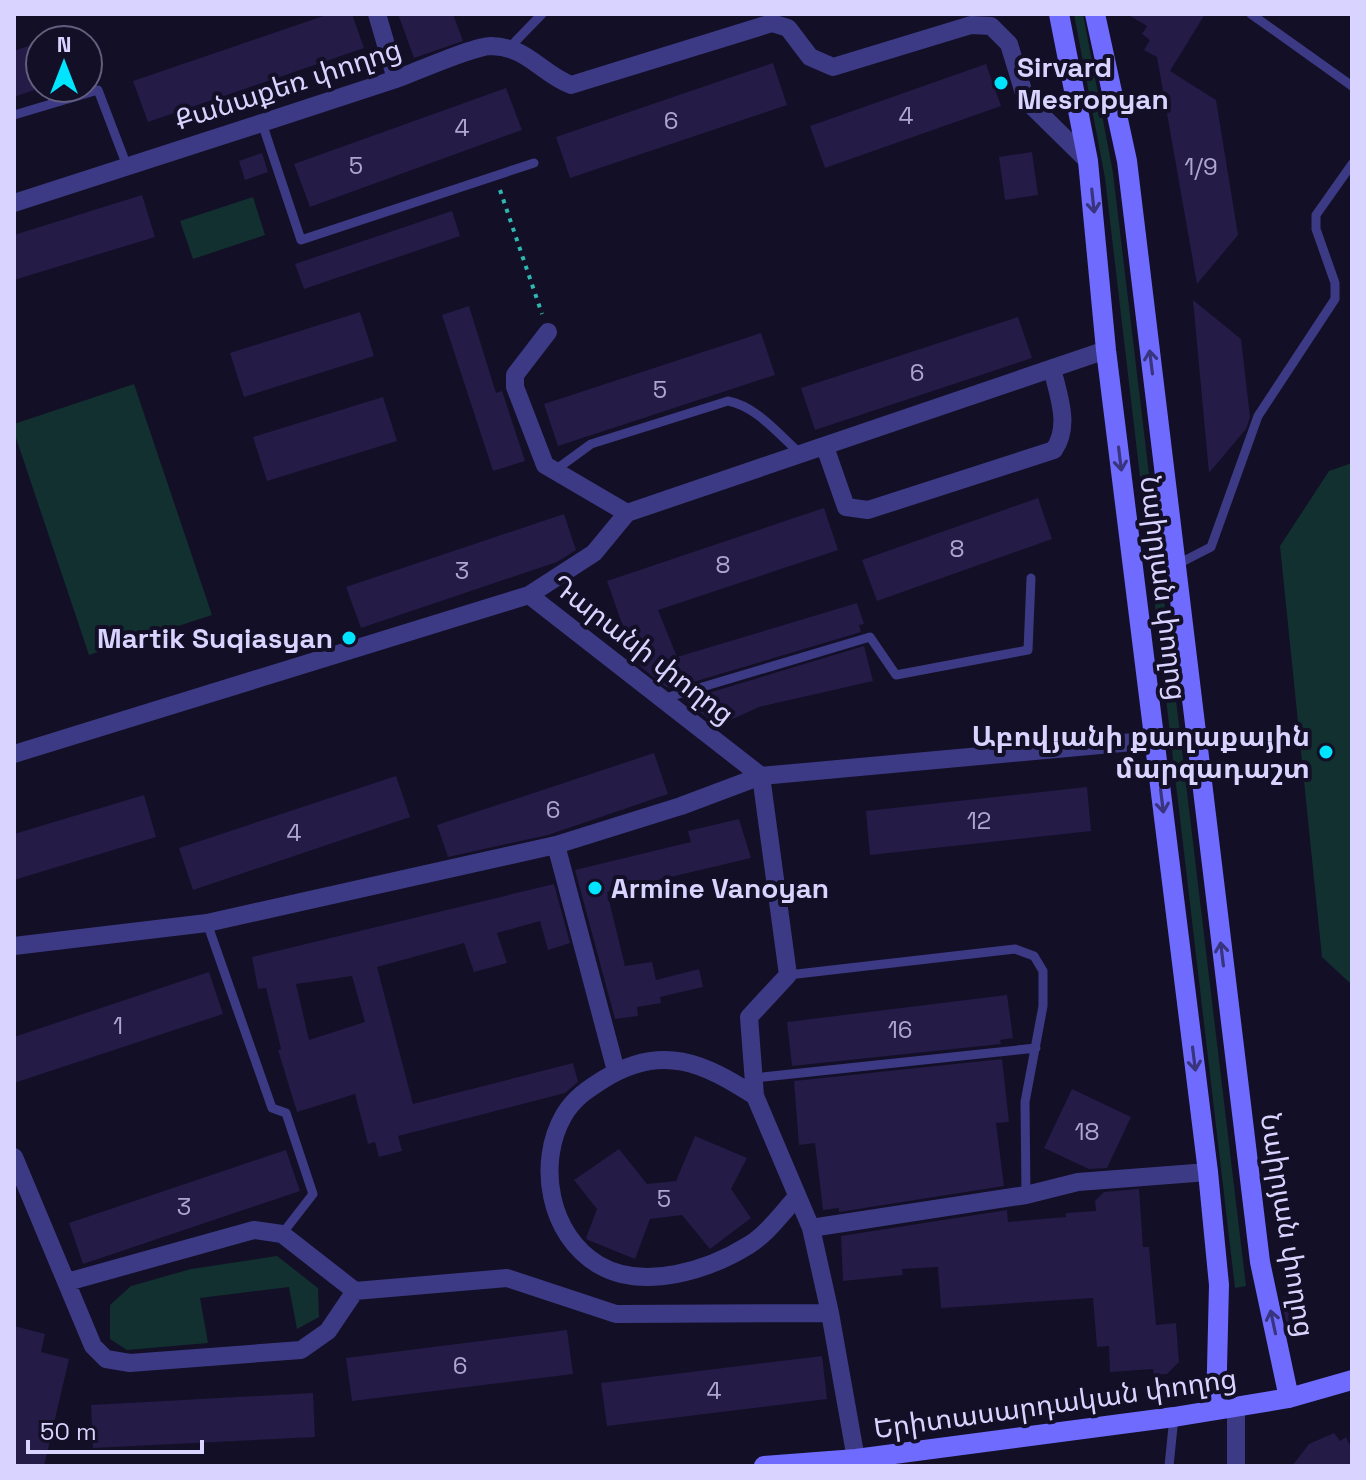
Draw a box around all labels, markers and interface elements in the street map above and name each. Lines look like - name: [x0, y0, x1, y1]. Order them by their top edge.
- north arrow: [24, 24, 104, 104]
- text: N: [57, 30, 71, 58]
- street label: Քանաքեռ փողոց: [170, 30, 406, 138]
- place label: Sirvard Mesropyan: [1017, 49, 1169, 117]
- marker: Sirvard Mesropyan: [992, 74, 1010, 92]
- house number: 4: [899, 100, 914, 131]
- house number: 6: [664, 105, 678, 136]
- house number: 4: [455, 112, 470, 143]
- house number: 5: [349, 150, 363, 181]
- house number: 1/9: [1184, 151, 1218, 182]
- one-way arrow: [1085, 187, 1100, 214]
- one-way arrow: [1143, 350, 1158, 375]
- house number: 6: [910, 357, 924, 388]
- house number: 5: [653, 374, 667, 405]
- one-way arrow: [1112, 445, 1127, 472]
- street label: Նաիրյան փողոց: [1132, 474, 1196, 702]
- house number: 8: [950, 533, 964, 564]
- house number: 8: [716, 549, 730, 580]
- house number: 3: [455, 555, 469, 586]
- street label: Դարանի փողոց: [544, 566, 742, 732]
- place label: Martik Suqiasyan: [97, 620, 333, 656]
- marker: Martik Suqiasyan: [340, 629, 358, 647]
- place label: Աբովյանի քաղաքային մարզադաշտ: [972, 718, 1310, 786]
- marker: Աբովյանի քաղաքային մարզադաշտ: [1317, 743, 1335, 761]
- one-way arrow: [1155, 787, 1170, 814]
- house number: 6: [546, 794, 560, 825]
- house number: 12: [967, 805, 991, 836]
- house number: 4: [287, 817, 302, 848]
- place label: Armine Vanoyan: [611, 870, 829, 906]
- marker: Armine Vanoyan: [586, 879, 604, 897]
- one-way arrow: [1215, 941, 1230, 968]
- house number: 1: [113, 1010, 123, 1041]
- house number: 16: [888, 1014, 912, 1045]
- one-way arrow: [1187, 1045, 1202, 1072]
- street label: Նաիրյան փողոց: [1253, 1110, 1323, 1340]
- house number: 18: [1075, 1116, 1099, 1147]
- house number: 5: [657, 1183, 671, 1214]
- house number: 3: [177, 1191, 191, 1222]
- one-way arrow: [1264, 1310, 1279, 1335]
- house number: 6: [453, 1350, 467, 1381]
- street label: Երիտասարդական փողոց: [871, 1360, 1239, 1446]
- house number: 4: [707, 1375, 722, 1406]
- scale bar: [28, 1404, 202, 1454]
- text: 50 m: [40, 1416, 97, 1447]

